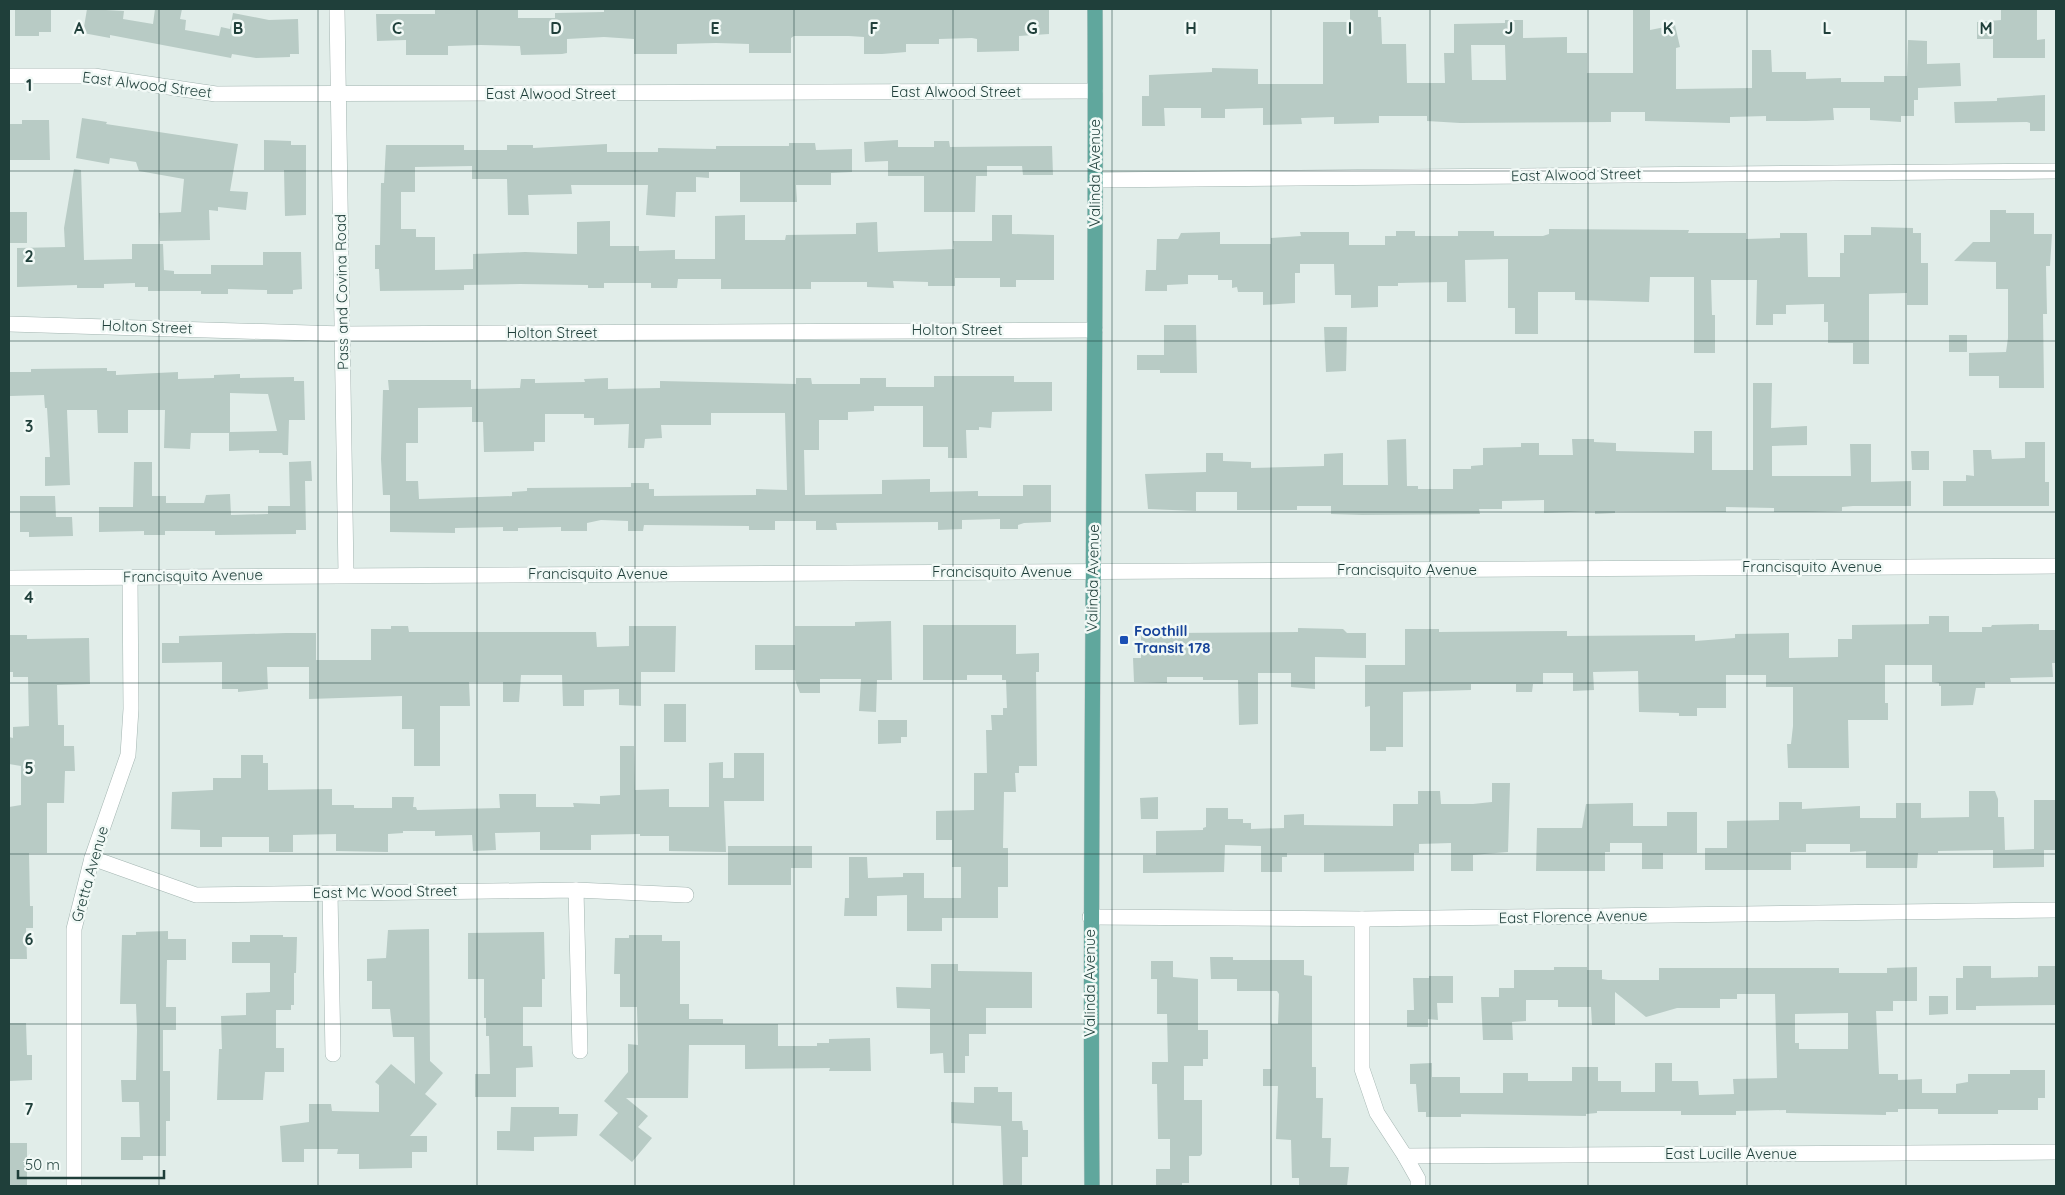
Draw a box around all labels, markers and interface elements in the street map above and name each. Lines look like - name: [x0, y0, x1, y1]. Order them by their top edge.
- text: A: [74, 18, 85, 38]
- text: B: [233, 18, 243, 38]
- text: C: [392, 18, 402, 38]
- text: D: [550, 18, 562, 38]
- text: E: [710, 18, 720, 38]
- text: F: [870, 18, 879, 38]
- text: G: [1026, 18, 1038, 38]
- text: H: [1185, 18, 1197, 38]
- text: I: [1348, 18, 1352, 38]
- text: J: [1505, 18, 1513, 38]
- text: K: [1663, 18, 1673, 38]
- text: L: [1823, 18, 1832, 38]
- text: M: [1979, 18, 1993, 38]
- street label: East Alwood Street: [81, 67, 213, 102]
- text: 1: [26, 75, 32, 95]
- street label: East Alwood Street: [891, 82, 1021, 101]
- street label: East Alwood Street: [486, 84, 616, 103]
- street label: Valinda Avenue: [1085, 119, 1104, 227]
- street label: East Alwood Street: [1511, 164, 1641, 185]
- street label: Pass and Covina Road: [331, 214, 352, 370]
- text: 2: [24, 246, 34, 266]
- street label: Holton Street: [101, 315, 193, 338]
- street label: Holton Street: [911, 320, 1003, 339]
- street label: Holton Street: [506, 323, 598, 342]
- text: 3: [25, 416, 33, 436]
- street label: Valinda Avenue: [1082, 524, 1103, 632]
- street label: Francisquito Avenue: [1742, 557, 1882, 576]
- street label: Francisquito Avenue: [1337, 560, 1477, 579]
- street label: Francisquito Avenue: [932, 562, 1072, 581]
- street label: Francisquito Avenue: [528, 564, 668, 583]
- street label: Francisquito Avenue: [123, 565, 263, 586]
- text: 4: [24, 587, 34, 607]
- place label: Foothill Transit 178: [1134, 621, 1211, 657]
- marker: Foothill Transit 178: [1118, 634, 1130, 646]
- text: 5: [24, 758, 34, 778]
- street label: Gretta Avenue: [67, 824, 112, 924]
- street label: East Mc Wood Street: [313, 881, 457, 902]
- street label: East Florence Avenue: [1498, 906, 1648, 927]
- text: 6: [25, 929, 34, 949]
- street label: Valinda Avenue: [1080, 929, 1099, 1037]
- text: 7: [25, 1099, 34, 1119]
- street label: East Lucille Avenue: [1665, 1144, 1797, 1163]
- scale bar: [18, 1148, 164, 1180]
- text: 50 m: [25, 1155, 60, 1174]

